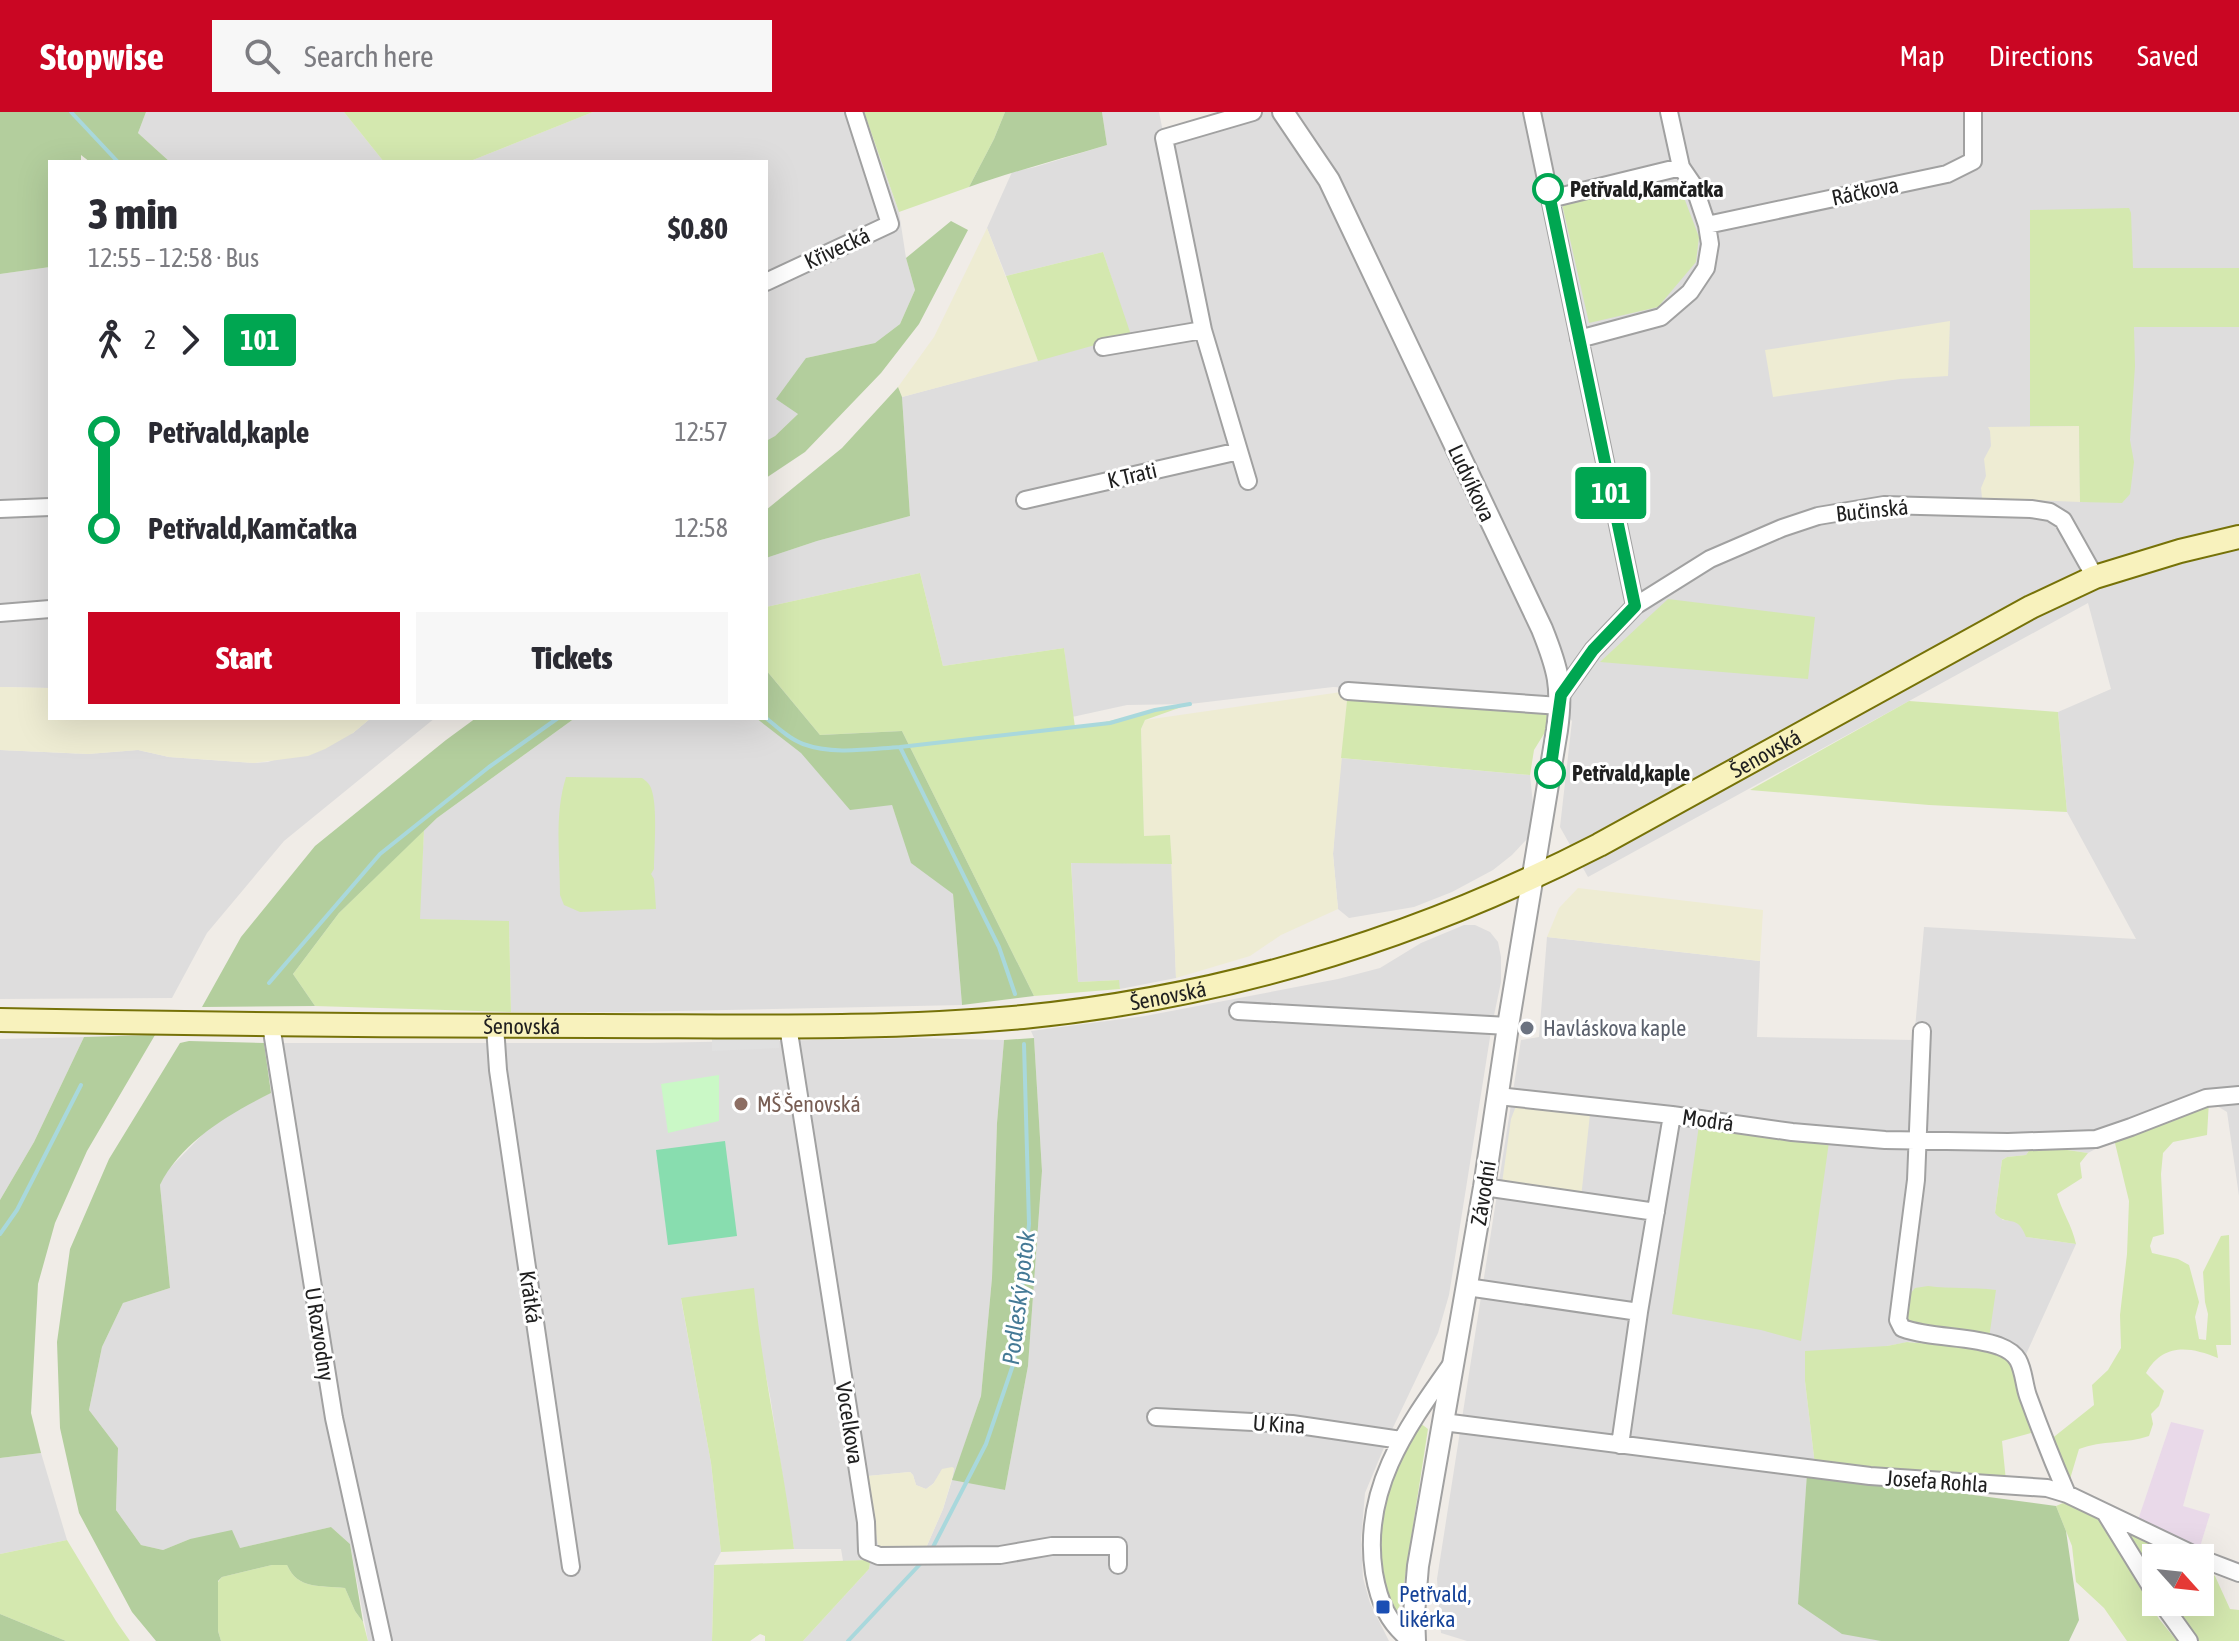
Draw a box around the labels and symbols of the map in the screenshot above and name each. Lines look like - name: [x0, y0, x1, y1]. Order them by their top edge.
- street label: Ráčkova: [1829, 171, 1901, 211]
- marker: Petřvald,Kamčatka: [1533, 174, 1563, 204]
- place label: Petřvald,Kamčatka: [1570, 176, 1723, 202]
- street label: Křivecká: [800, 222, 874, 274]
- street label: Ludvíkova: [1443, 440, 1501, 526]
- street label: K Trati: [1105, 457, 1159, 493]
- line badge: 101: [1565, 467, 1657, 519]
- street label: Bučinská: [1835, 493, 1909, 527]
- street label: Šenovská: [1725, 723, 1805, 783]
- marker: Petřvald,kaple: [1535, 758, 1565, 788]
- place label: Petřvald,kaple: [1572, 760, 1690, 786]
- street label: Šenovská: [1128, 975, 1208, 1015]
- street label: Šenovská: [484, 1013, 560, 1039]
- place label: Havláskova kaple: [1543, 1015, 1686, 1041]
- marker: Havláskova kaple: [1518, 1019, 1536, 1037]
- place label: MŠ Šenovská: [757, 1091, 861, 1117]
- marker: MŠ Šenovská: [732, 1095, 750, 1113]
- street label: Modrá: [1681, 1104, 1735, 1136]
- street label: Závodní: [1465, 1159, 1501, 1227]
- water label: Podleský potok: [997, 1229, 1040, 1366]
- street label: Krátká: [514, 1269, 548, 1325]
- street label: U Rozvodny: [300, 1285, 340, 1383]
- street label: Vocelkova: [831, 1380, 869, 1466]
- street label: U Kina: [1252, 1409, 1306, 1439]
- street label: Josefa Rohla: [1885, 1464, 1989, 1498]
- north arrow: [2142, 1544, 2214, 1616]
- place label: Petřvald, likérka: [1399, 1581, 1471, 1632]
- marker: Petřvald, likérka: [1374, 1598, 1392, 1616]

